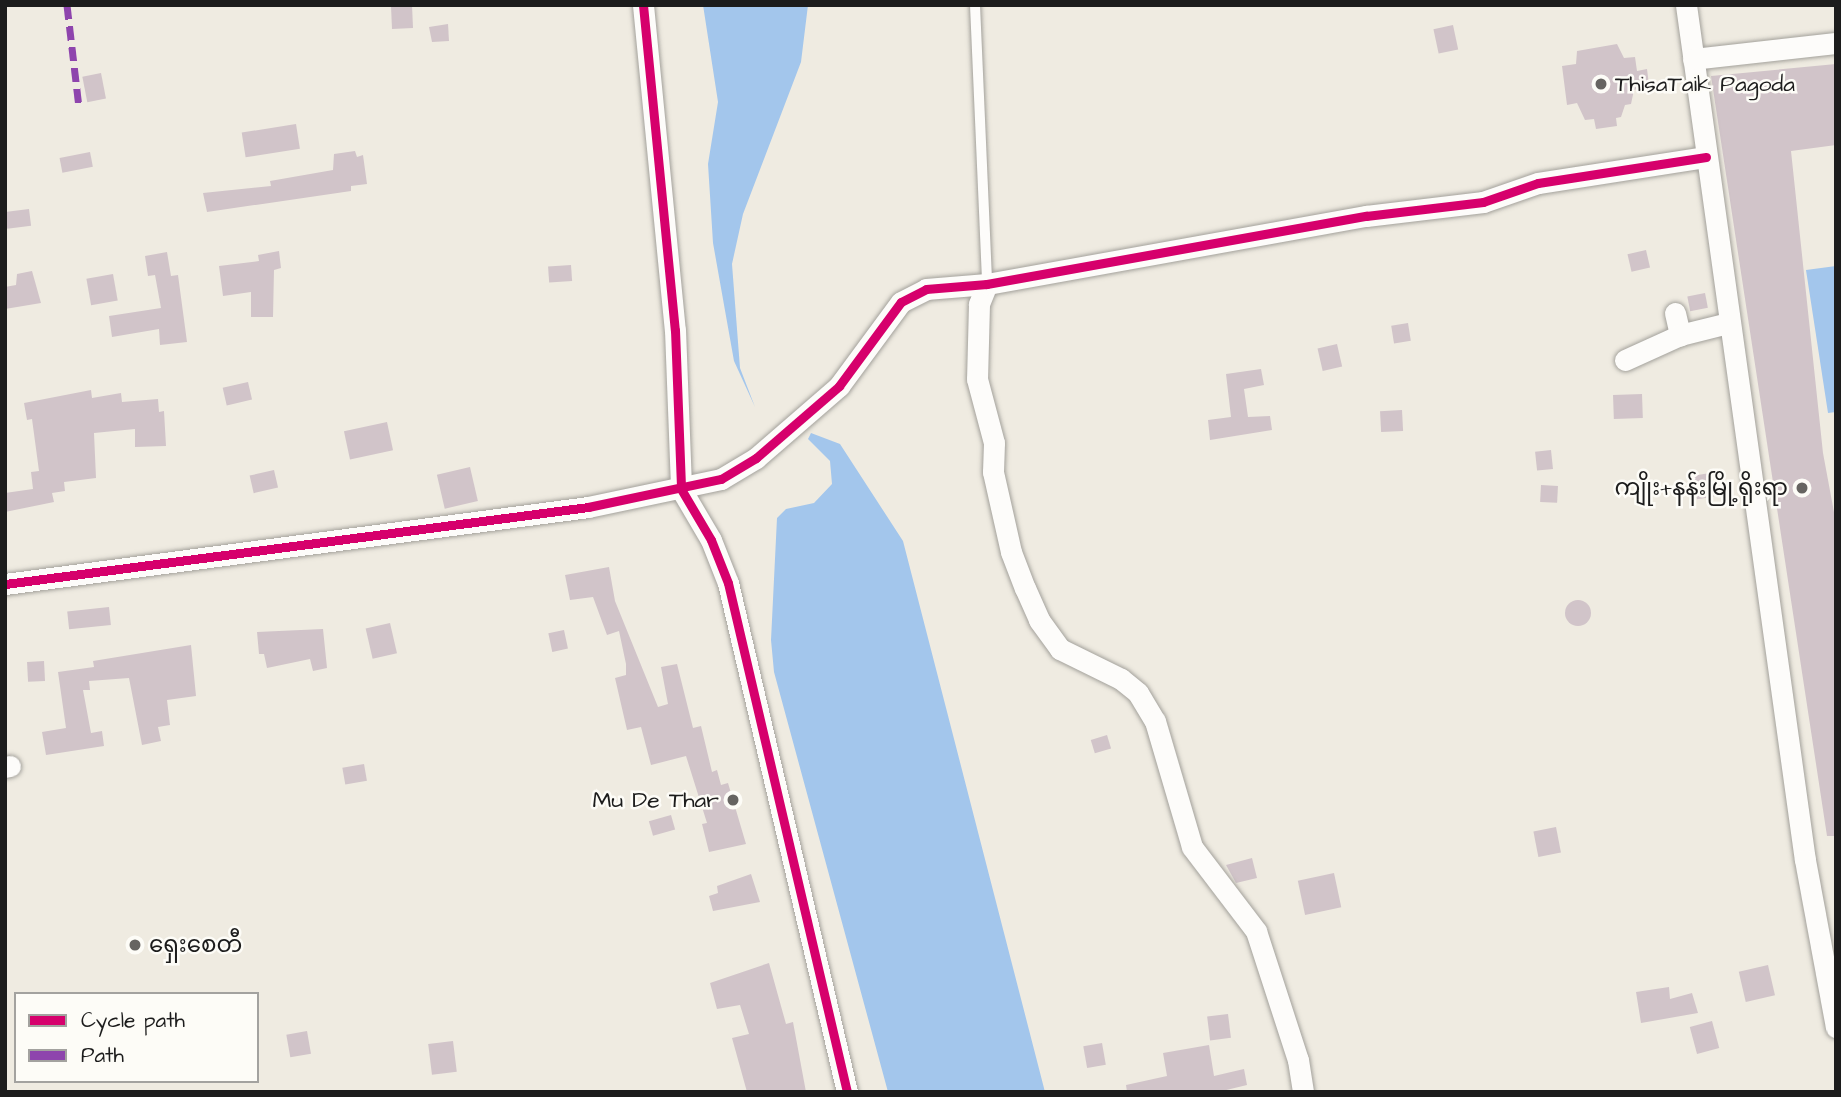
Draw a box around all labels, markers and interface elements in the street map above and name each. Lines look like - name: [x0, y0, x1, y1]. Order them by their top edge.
- place label: ThisaTaik Pagoda: [1615, 70, 1795, 98]
- marker: ThisaTaik Pagoda: [1593, 76, 1609, 92]
- place label: ကျိုး+နန်းမြို့ရိုးရာ: [1615, 474, 1788, 502]
- marker: ကျိုး+နန်းမြို့ရိုးရာ: [1794, 480, 1810, 496]
- place label: Mu De Thar: [592, 786, 719, 814]
- marker: Mu De Thar: [725, 792, 741, 808]
- place label: ရှေးစေတီ: [149, 931, 242, 959]
- marker: ရှေးစေတီ: [127, 937, 143, 953]
- legend: [14, 992, 259, 1083]
- text: Cycle path: [81, 1006, 185, 1035]
- text: Path: [81, 1041, 124, 1070]

